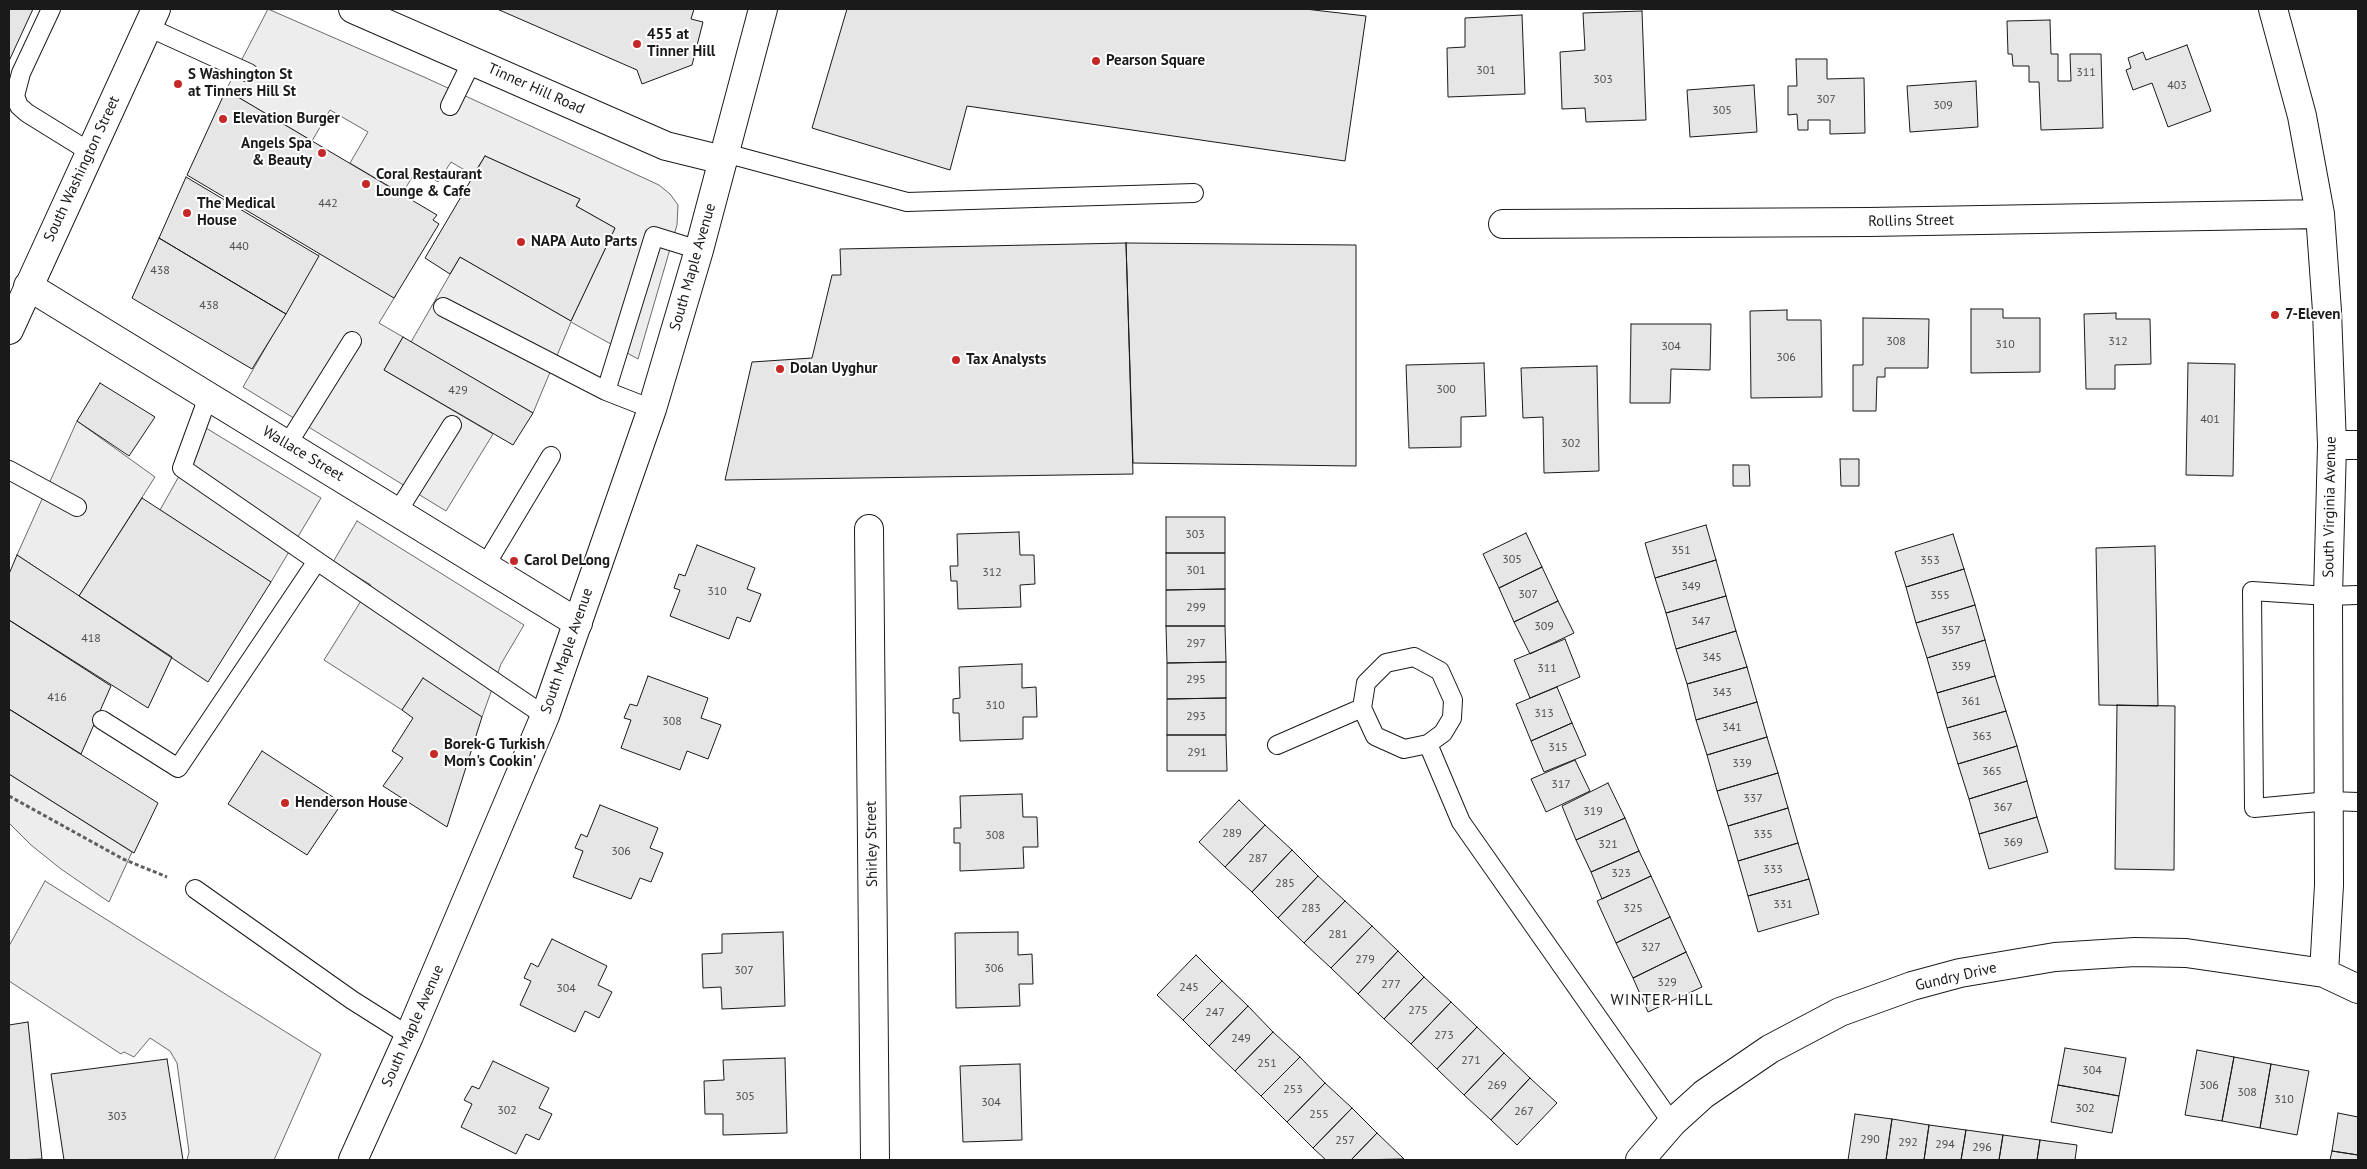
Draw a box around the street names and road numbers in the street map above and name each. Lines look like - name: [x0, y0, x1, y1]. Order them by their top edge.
- street label: Tinner Hill Road: [485, 60, 587, 118]
- street label: South Washington Street: [40, 93, 124, 245]
- street label: South Maple Avenue: [666, 201, 720, 333]
- street label: Rollins Street: [1868, 211, 1954, 231]
- street label: Wallace Street: [259, 423, 347, 485]
- street label: South Virginia Avenue: [2320, 436, 2340, 578]
- street label: South Maple Avenue: [537, 586, 597, 716]
- street label: Shirley Street: [862, 801, 882, 887]
- street label: Gundry Drive: [1913, 959, 1999, 995]
- street label: South Maple Avenue: [378, 962, 448, 1090]

